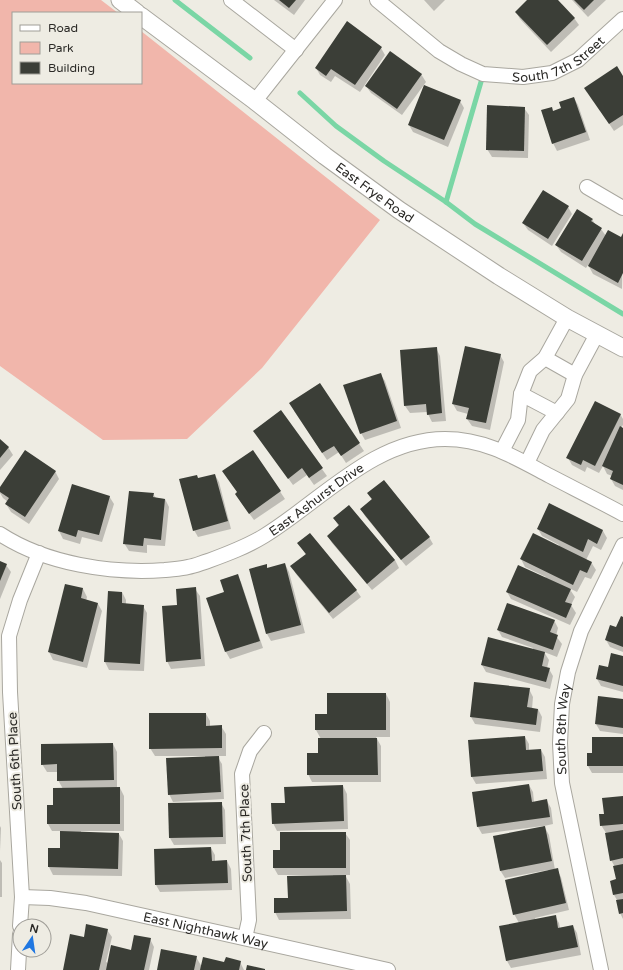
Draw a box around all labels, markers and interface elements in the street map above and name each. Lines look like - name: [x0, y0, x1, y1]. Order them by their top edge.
- legend: [12, 12, 142, 84]
- text: Road: [48, 21, 78, 35]
- street label: South 7th Street: [511, 33, 608, 86]
- text: Park: [48, 41, 74, 55]
- text: Building: [48, 61, 95, 75]
- street label: East Frye Road: [332, 159, 417, 227]
- street label: East Ashurst Drive: [266, 460, 367, 540]
- street label: South 8th Way: [553, 682, 575, 775]
- street label: South 6th Place: [4, 712, 26, 810]
- street label: South 7th Place: [236, 784, 256, 882]
- street label: East Nighthawk Way: [142, 909, 269, 952]
- north arrow: [12, 918, 52, 958]
- text: N: [28, 921, 40, 936]

